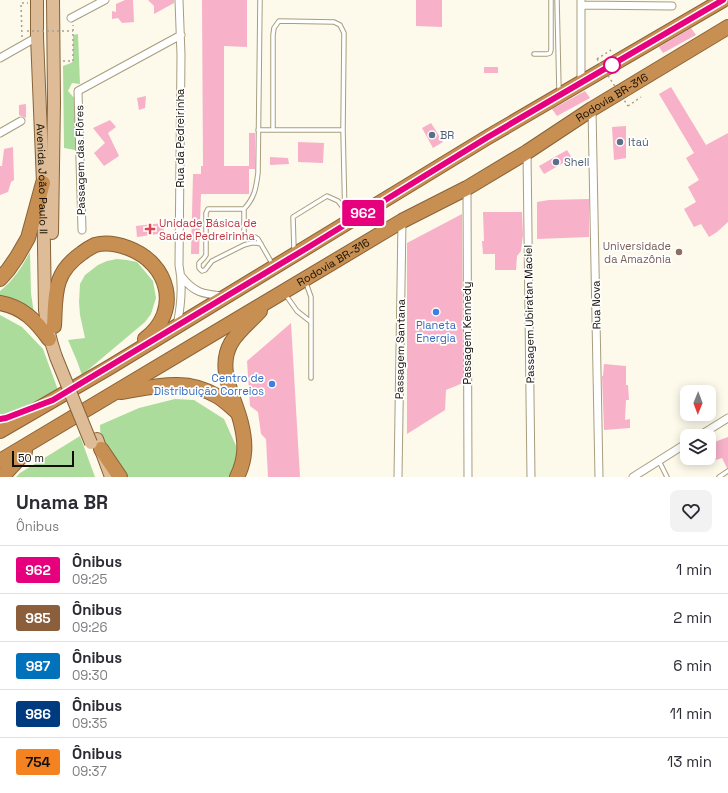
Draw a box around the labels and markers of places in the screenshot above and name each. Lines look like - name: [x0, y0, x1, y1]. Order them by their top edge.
- unlabelled marker: [603, 56, 621, 74]
- place label: BR: [440, 128, 454, 142]
- marker: BR: [427, 130, 437, 140]
- place label: Itaú: [628, 135, 649, 149]
- marker: Itaú: [615, 137, 625, 147]
- place label: Shell: [564, 155, 589, 169]
- marker: Shell: [551, 157, 561, 167]
- place label: Unidade Básica de Saúde Pedreirinha: [159, 216, 257, 243]
- marker: Unidade Básica de Saúde Pedreirinha: [144, 223, 156, 235]
- place label: Universidade da Amazônia: [603, 239, 672, 266]
- marker: Universidade da Amazônia: [674, 247, 684, 257]
- marker: Planeta Energia: [431, 307, 441, 317]
- place label: Planeta Energia: [416, 318, 457, 345]
- place label: Centro de Distribuição Correios: [154, 371, 264, 398]
- marker: Centro de Distribuição Correios: [267, 379, 277, 389]

